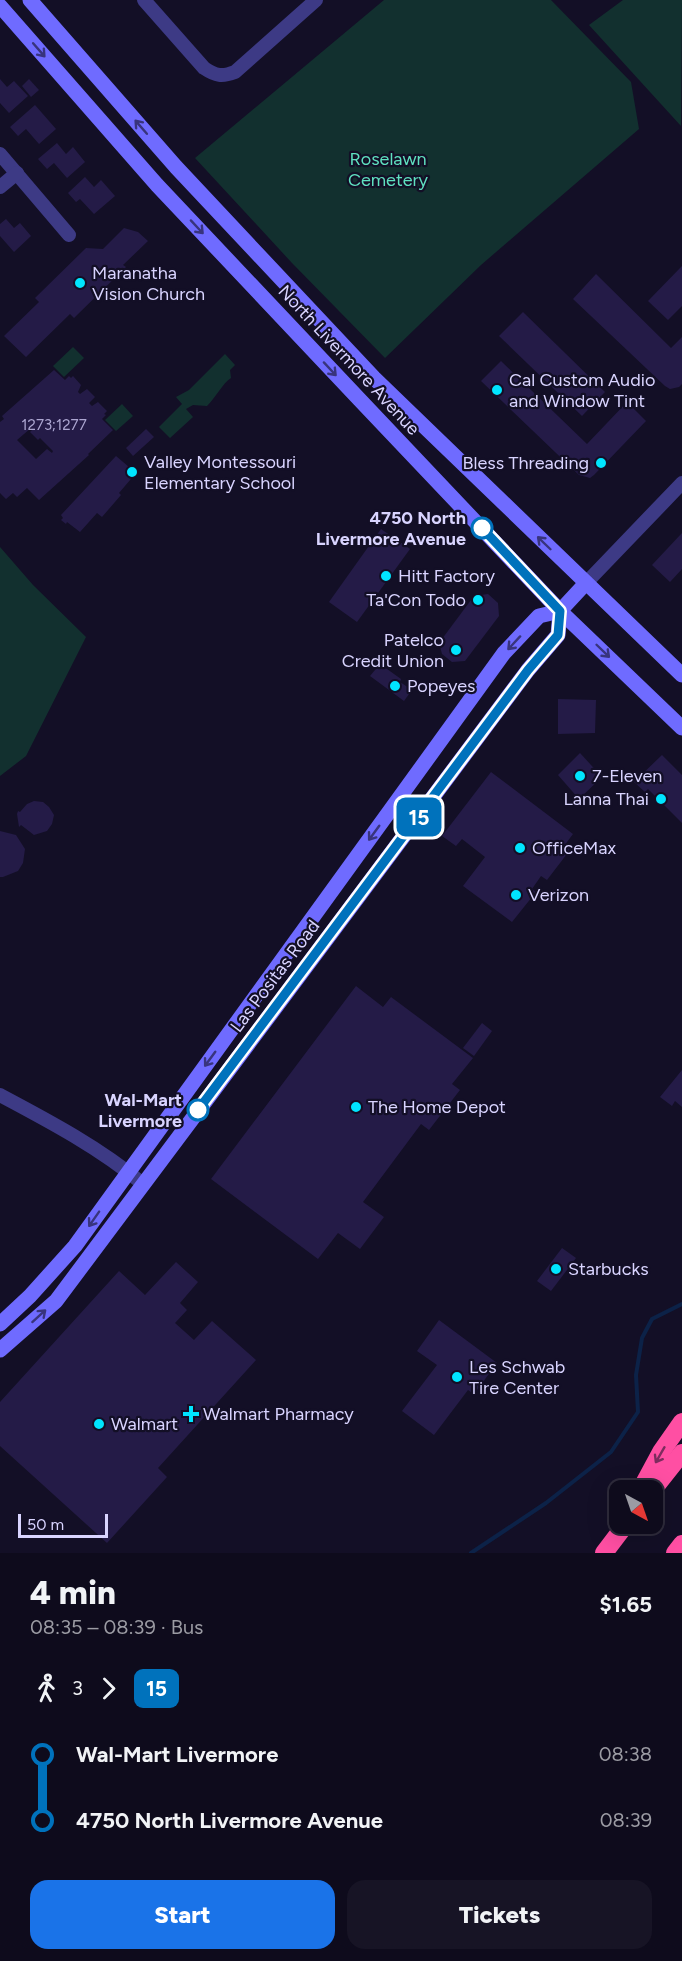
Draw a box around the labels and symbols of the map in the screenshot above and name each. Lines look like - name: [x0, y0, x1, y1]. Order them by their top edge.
- one-way arrow: [32, 42, 46, 57]
- one-way arrow: [134, 120, 148, 135]
- park label: Roselawn Cemetery: [348, 148, 429, 191]
- one-way arrow: [190, 220, 204, 235]
- place label: Maranatha Vision Church: [92, 262, 205, 305]
- marker: Maranatha Vision Church: [73, 276, 87, 290]
- street label: North Livermore Avenue: [274, 280, 424, 440]
- one-way arrow: [323, 362, 338, 377]
- place label: Cal Custom Audio and Window Tint: [509, 369, 655, 412]
- marker: Cal Custom Audio and Window Tint: [490, 383, 504, 397]
- house number: 1273;1277: [21, 416, 87, 434]
- place label: Valley Montessouri Elementary School: [144, 451, 296, 494]
- place label: Bless Threading: [463, 452, 589, 474]
- marker: Bless Threading: [594, 456, 608, 470]
- marker: Valley Montessouri Elementary School: [125, 465, 139, 479]
- place label: 4750 North Livermore Avenue: [316, 507, 466, 550]
- marker: 4750 North Livermore Avenue: [471, 517, 493, 539]
- one-way arrow: [536, 535, 551, 550]
- place label: Hitt Factory: [398, 565, 496, 587]
- marker: Hitt Factory: [379, 569, 393, 583]
- place label: Ta'Con Todo: [366, 589, 466, 611]
- marker: Ta'Con Todo: [471, 593, 485, 607]
- place label: Patelco Credit Union: [342, 629, 444, 672]
- one-way arrow: [507, 635, 521, 650]
- marker: Patelco Credit Union: [449, 643, 463, 657]
- one-way arrow: [595, 644, 610, 659]
- place label: Popeyes: [407, 675, 475, 697]
- marker: Popeyes: [388, 679, 402, 693]
- place label: 7-Eleven: [592, 765, 662, 787]
- marker: 7-Eleven: [573, 769, 587, 783]
- place label: Lanna Thai: [563, 788, 649, 810]
- marker: Lanna Thai: [654, 792, 668, 806]
- line badge: 15: [392, 798, 446, 836]
- one-way arrow: [367, 825, 380, 841]
- place label: OfficeMax: [532, 837, 616, 859]
- marker: OfficeMax: [513, 841, 527, 855]
- place label: Verizon: [528, 884, 589, 906]
- marker: Verizon: [509, 888, 523, 902]
- street label: Las Positas Road: [226, 916, 324, 1036]
- one-way arrow: [203, 1050, 216, 1066]
- place label: Wal-Mart Livermore: [98, 1089, 182, 1132]
- place label: The Home Depot: [368, 1096, 506, 1118]
- marker: Wal-Mart Livermore: [187, 1099, 209, 1121]
- marker: The Home Depot: [349, 1100, 363, 1114]
- one-way arrow: [88, 1211, 100, 1227]
- place label: Starbucks: [568, 1258, 649, 1280]
- marker: Starbucks: [549, 1262, 563, 1276]
- one-way arrow: [31, 1309, 46, 1323]
- place label: Les Schwab Tire Center: [469, 1356, 565, 1399]
- marker: Les Schwab Tire Center: [450, 1370, 464, 1384]
- place label: Walmart Pharmacy: [203, 1403, 354, 1425]
- marker: Walmart Pharmacy: [184, 1407, 198, 1421]
- place label: Walmart: [111, 1413, 178, 1435]
- marker: Walmart: [92, 1417, 106, 1431]
- one-way arrow: [653, 1446, 665, 1463]
- north arrow: [609, 1480, 663, 1534]
- scale bar: [18, 1511, 108, 1538]

